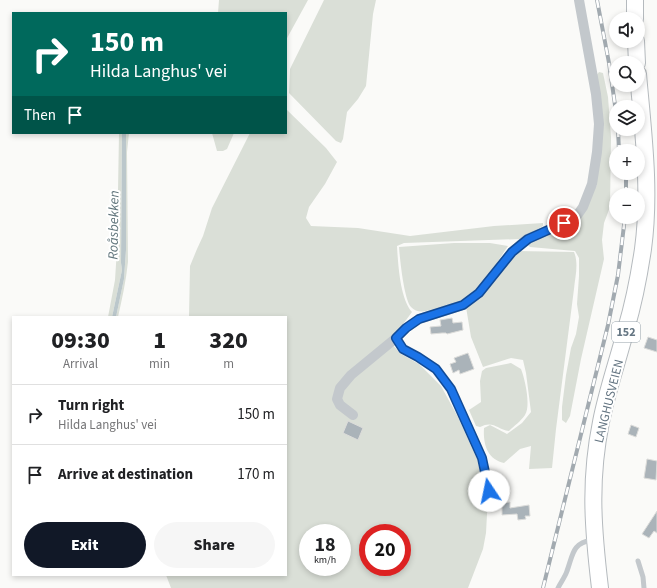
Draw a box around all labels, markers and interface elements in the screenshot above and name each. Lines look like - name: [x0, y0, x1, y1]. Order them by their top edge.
- map controls: [609, 12, 645, 224]
- button: sound: [609, 12, 645, 48]
- text: 150 m: [90, 22, 164, 62]
- icon: right: [24, 28, 76, 80]
- button: search: [609, 56, 645, 92]
- text: Hilda Langhus' vei: [90, 59, 227, 84]
- button: layers: [609, 100, 645, 136]
- icon: arrive: [64, 104, 86, 126]
- text: Then: [24, 105, 56, 126]
- button: +: [609, 144, 645, 180]
- button: −: [609, 188, 645, 224]
- water label: Roåsbekken: [103, 190, 125, 260]
- pin: [547, 206, 581, 240]
- icon: arrive: [553, 212, 575, 234]
- road number: 152: [612, 322, 640, 342]
- text: 09:30: [51, 323, 110, 358]
- text: 1: [153, 323, 166, 358]
- text: 320: [209, 323, 248, 358]
- text: Arrival: [63, 355, 98, 373]
- text: min: [149, 355, 170, 373]
- text: m: [223, 355, 234, 373]
- street label: LANGHUSVEIEN: [590, 357, 628, 445]
- text: Turn right: [58, 395, 124, 416]
- icon: right: [24, 404, 46, 426]
- text: 150 m: [237, 404, 275, 425]
- text: Hilda Langhus' vei: [58, 416, 157, 434]
- icon: arrive: [24, 464, 46, 486]
- text: Arrive at destination: [58, 464, 193, 485]
- text: 170 m: [237, 464, 275, 485]
- position arrow: [468, 470, 510, 512]
- button: Exit: [24, 522, 146, 568]
- button: Share: [154, 522, 275, 568]
- speed limit sign: 20: [359, 524, 411, 576]
- text: 18: [314, 531, 336, 559]
- text: km/h: [314, 553, 336, 567]

